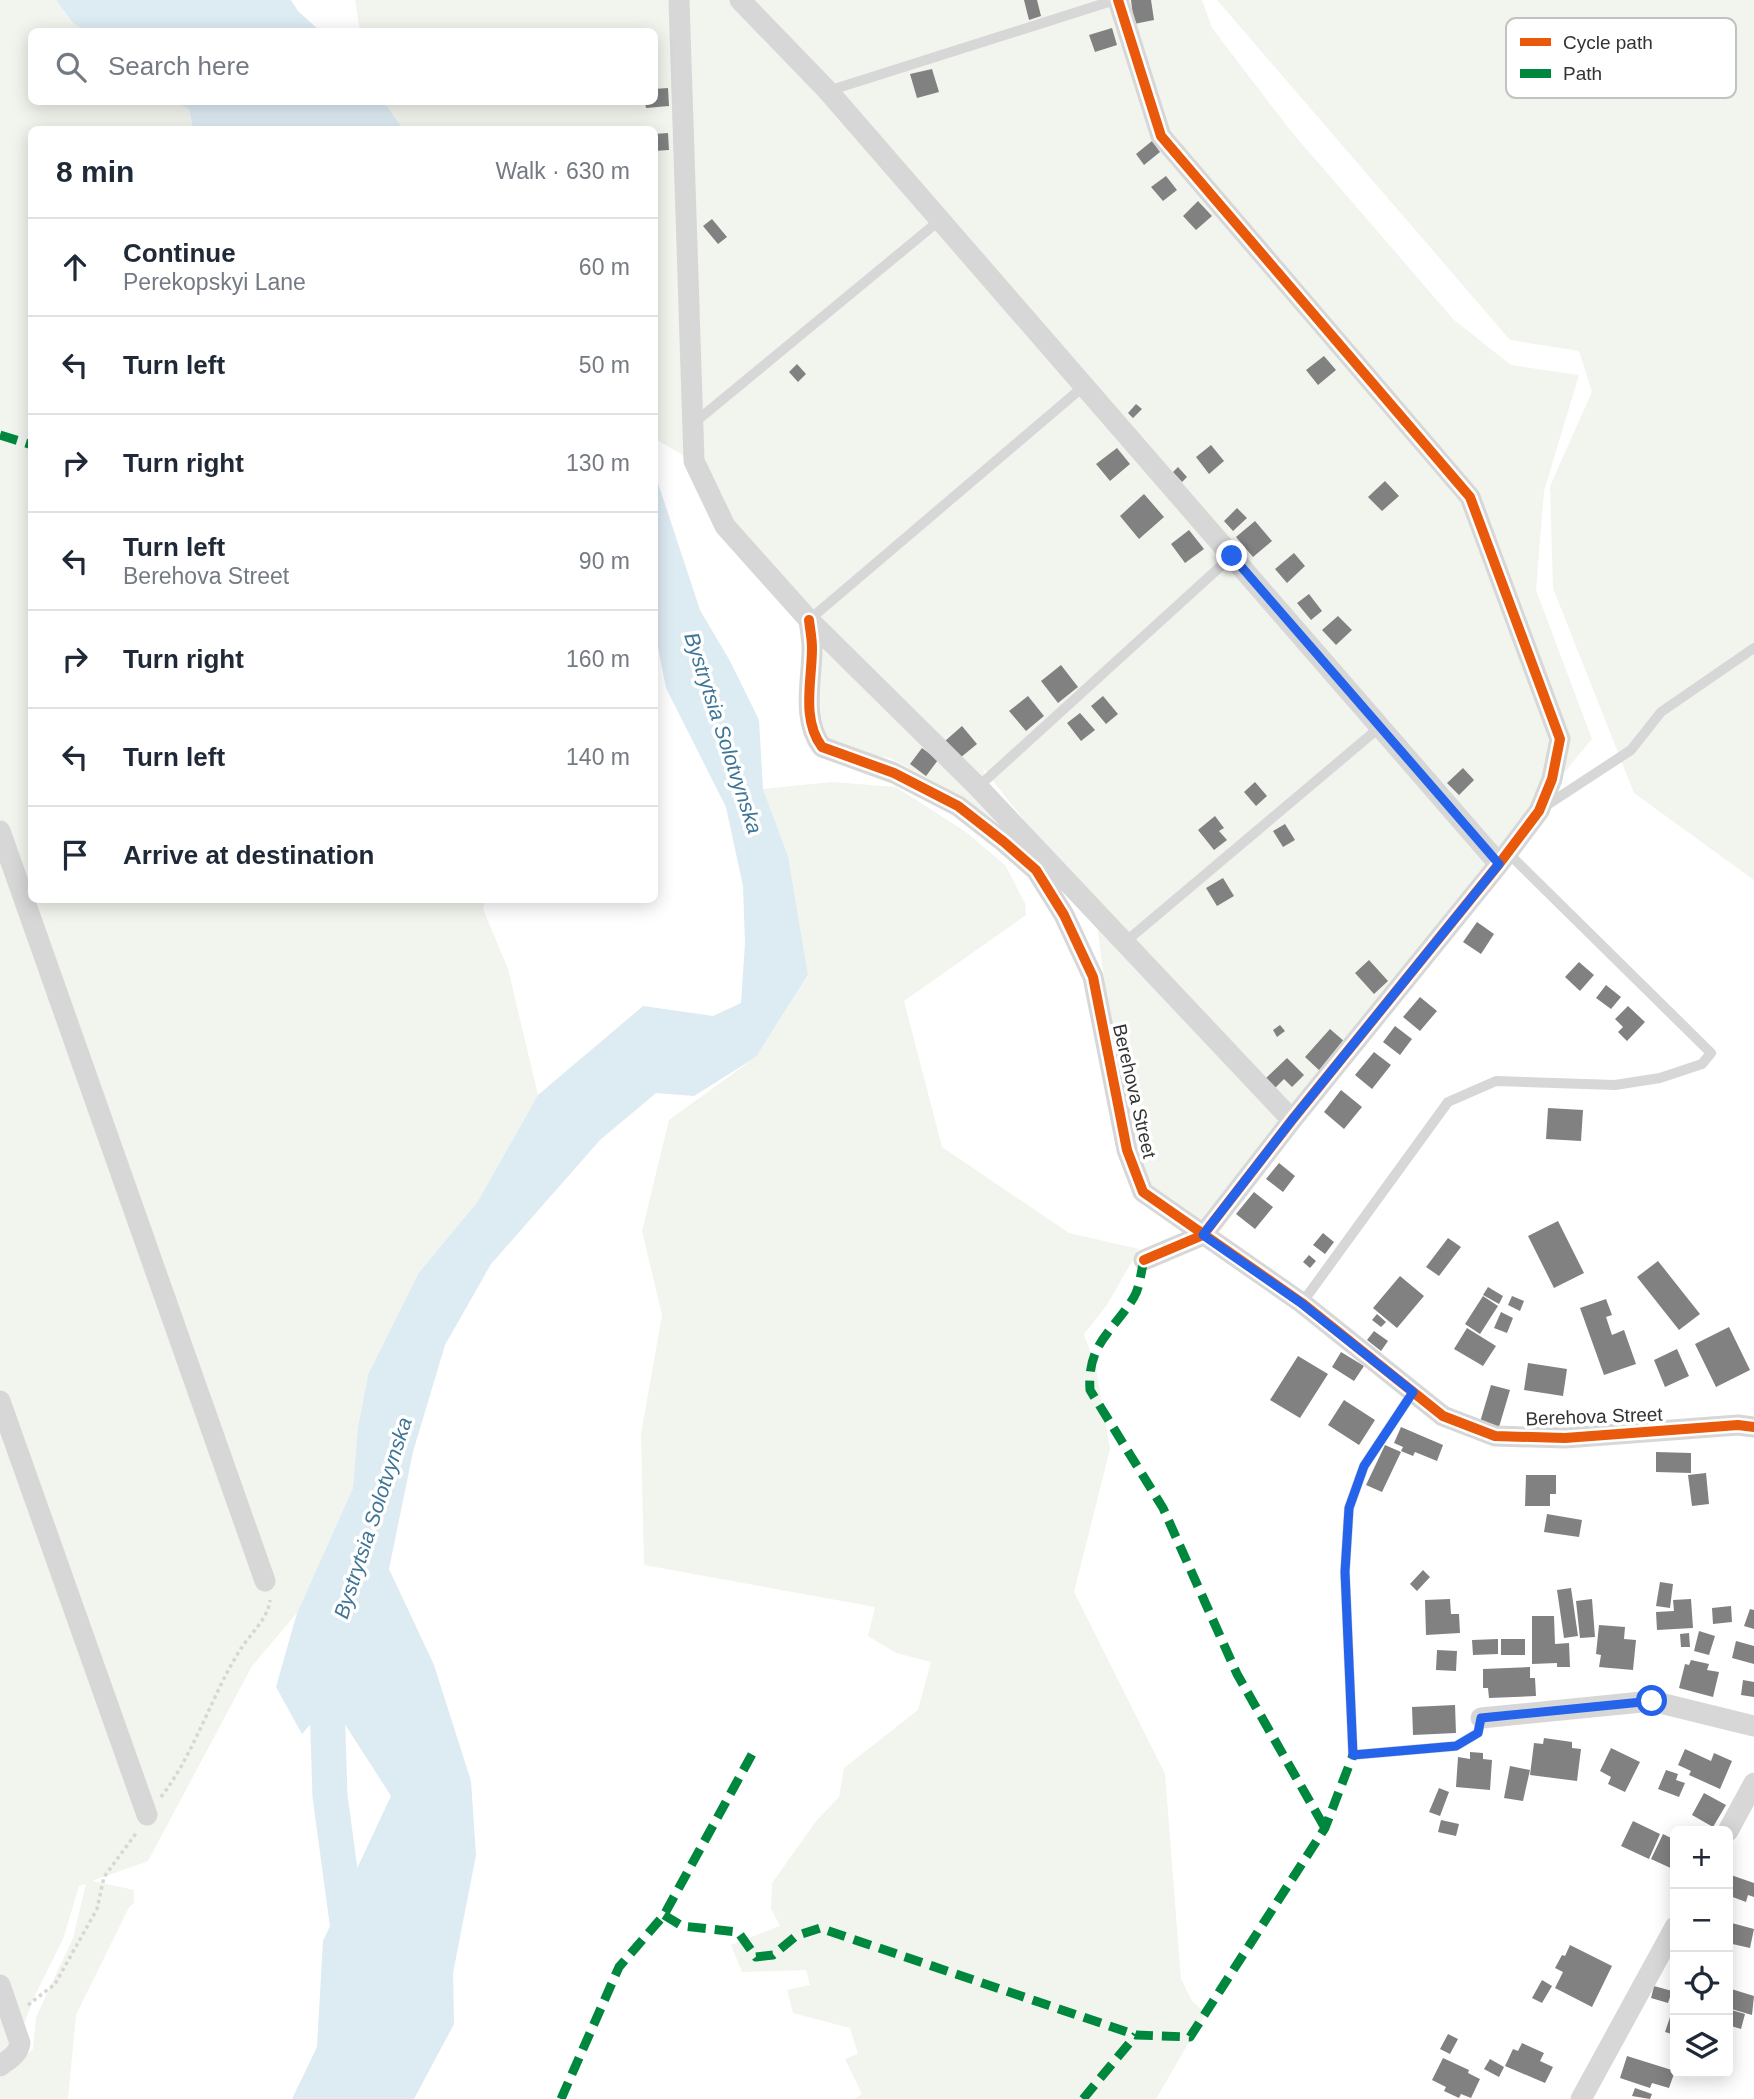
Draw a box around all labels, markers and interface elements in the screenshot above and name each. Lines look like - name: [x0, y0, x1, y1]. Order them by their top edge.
- legend: [1506, 18, 1736, 98]
- search box: [28, 28, 658, 105]
- text: Cycle path: [1563, 32, 1653, 53]
- icon: search: [52, 48, 90, 86]
- text: Search here: [108, 51, 250, 81]
- text: Path: [1563, 63, 1602, 84]
- text: 8 min: [56, 155, 134, 188]
- text: Walk · 630 m: [495, 158, 630, 184]
- text: Continue: [123, 238, 236, 268]
- icon: ahead: [56, 248, 94, 286]
- text: 60 m: [579, 254, 630, 280]
- text: Perekopskyi Lane: [123, 269, 306, 295]
- icon: left: [56, 346, 94, 384]
- text: Turn left: [123, 350, 225, 380]
- text: 50 m: [579, 352, 630, 378]
- icon: right: [56, 444, 94, 482]
- text: Turn right: [123, 448, 244, 478]
- text: 130 m: [566, 450, 630, 476]
- text: Turn left: [123, 532, 225, 562]
- route end: [1216, 540, 1247, 571]
- icon: left: [56, 542, 94, 580]
- text: 90 m: [579, 548, 630, 574]
- text: Berehova Street: [123, 563, 289, 589]
- water label: Bystrytsia Solotvynska: [680, 629, 767, 836]
- icon: right: [56, 640, 94, 678]
- text: Turn right: [123, 644, 244, 674]
- text: 160 m: [566, 646, 630, 672]
- icon: left: [56, 738, 94, 776]
- text: Turn left: [123, 742, 225, 772]
- text: 140 m: [566, 744, 630, 770]
- icon: arrive: [56, 836, 94, 874]
- text: Arrive at destination: [123, 840, 374, 870]
- street label: Berehova Street: [1109, 1022, 1160, 1161]
- street label: Berehova Street: [1525, 1404, 1664, 1429]
- water label: Bystrytsia Solotvynska: [329, 1414, 416, 1621]
- route start: [1636, 1685, 1667, 1716]
- map controls: [1670, 1826, 1733, 2078]
- button: +: [1670, 1826, 1733, 1889]
- button: −: [1670, 1889, 1733, 1952]
- button: locate: [1670, 1952, 1733, 2015]
- button: layers: [1670, 2015, 1733, 2078]

